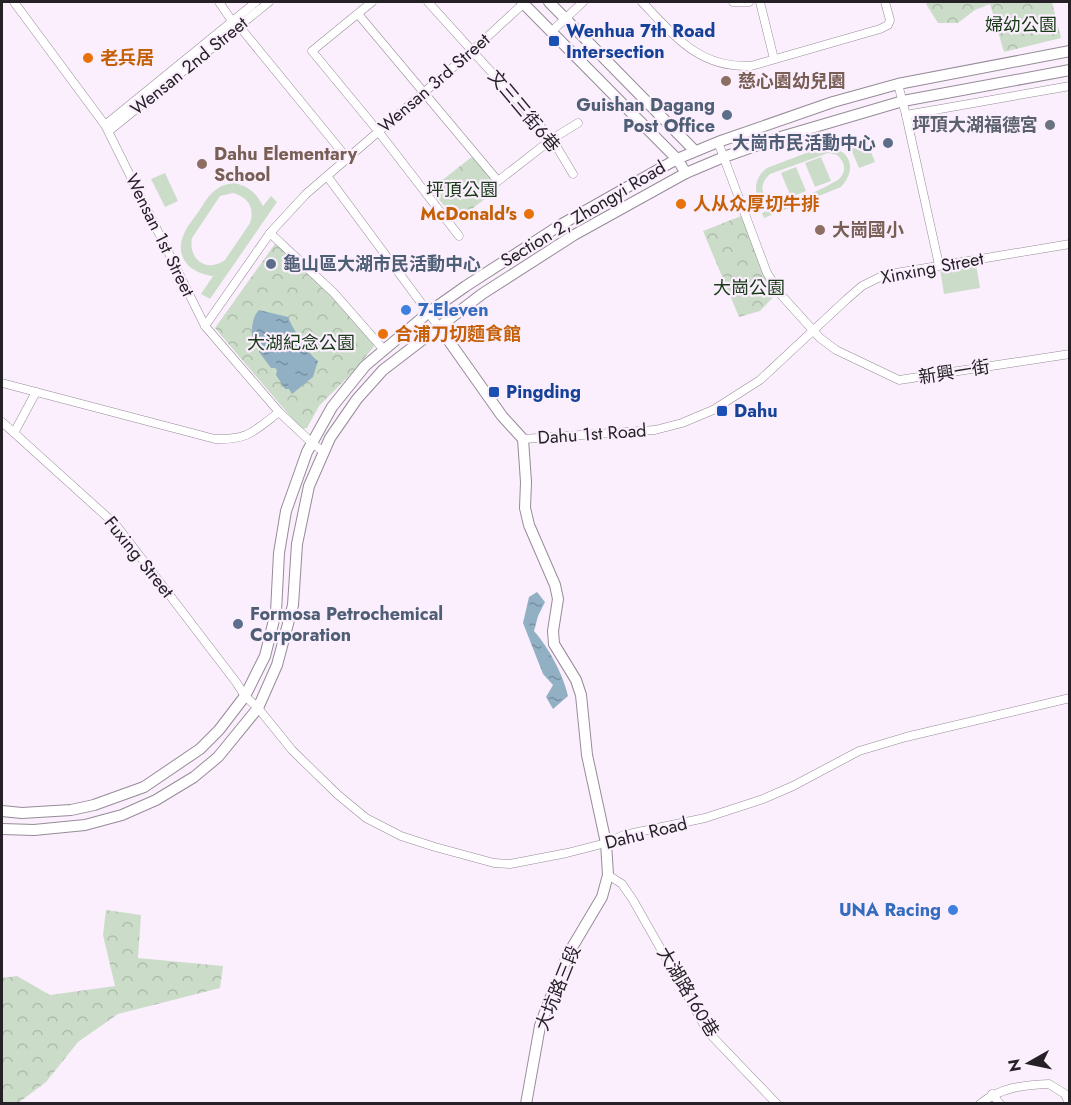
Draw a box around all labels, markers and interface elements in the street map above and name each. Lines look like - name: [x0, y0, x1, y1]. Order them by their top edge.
- street label: Wensan 2nd Street: [125, 10, 254, 121]
- park label: 婦幼公園: [985, 12, 1057, 38]
- place label: Wenhua 7th Road Intersection: [566, 18, 715, 65]
- street label: Wensan 3rd Street: [372, 27, 496, 139]
- marker: Wenhua 7th Road Intersection: [547, 34, 561, 48]
- place label: 老兵居: [100, 45, 154, 71]
- marker: 老兵居: [81, 51, 95, 65]
- street label: 文三三街6巷: [482, 64, 566, 158]
- place label: 慈心園幼兒園: [738, 68, 846, 94]
- marker: 慈心園幼兒園: [719, 74, 733, 88]
- place label: Guishan Dagang Post Office: [576, 92, 715, 139]
- marker: Guishan Dagang Post Office: [720, 108, 734, 122]
- place label: 坪頂大湖福德宮: [912, 112, 1038, 138]
- marker: 坪頂大湖福德宮: [1043, 118, 1057, 132]
- place label: 大崗市民活動中心: [732, 130, 876, 156]
- marker: 大崗市民活動中心: [881, 136, 895, 150]
- place label: Dahu Elementary School: [214, 141, 358, 188]
- street label: Section 2, Zhongyi Road: [496, 154, 670, 274]
- marker: Dahu Elementary School: [195, 157, 209, 171]
- street label: Wensan 1st Street: [119, 169, 201, 301]
- park label: 坪頂公園: [426, 177, 498, 203]
- place label: 人从众厚切牛排: [693, 191, 819, 217]
- marker: 人从众厚切牛排: [674, 197, 688, 211]
- place label: McDonald's: [420, 201, 517, 227]
- marker: McDonald's: [522, 207, 536, 221]
- place label: 大崗國小: [832, 217, 904, 243]
- marker: 大崗國小: [813, 223, 827, 237]
- street label: Xinxing Street: [878, 245, 986, 291]
- place label: 龜山區大湖市民活動中心: [283, 251, 481, 277]
- marker: 龜山區大湖市民活動中心: [264, 257, 278, 271]
- park label: 大崗公園: [713, 275, 785, 301]
- place label: 7-Eleven: [418, 297, 489, 323]
- marker: 7-Eleven: [399, 303, 413, 317]
- place label: 合浦刀切麵食館: [395, 321, 521, 347]
- marker: 合浦刀切麵食館: [376, 327, 390, 341]
- park label: 大湖紀念公園: [247, 330, 355, 356]
- street label: 新興一街: [916, 354, 992, 390]
- place label: Pingding: [506, 379, 581, 405]
- marker: Pingding: [487, 385, 501, 399]
- place label: Dahu: [734, 398, 778, 424]
- marker: Dahu: [715, 404, 729, 418]
- street label: Dahu 1st Road: [537, 417, 647, 451]
- street label: Fuxing Street: [98, 511, 180, 604]
- place label: Formosa Petrochemical Corporation: [250, 601, 443, 648]
- marker: Formosa Petrochemical Corporation: [231, 617, 245, 631]
- street label: Dahu Road: [602, 810, 690, 856]
- place label: UNA Racing: [839, 897, 941, 923]
- marker: UNA Racing: [946, 903, 960, 917]
- street label: 大坑路三段: [529, 941, 587, 1035]
- street label: 大湖路160巷: [651, 942, 725, 1042]
- north arrow: [999, 1033, 1059, 1093]
- text: N: [1002, 1057, 1027, 1073]

